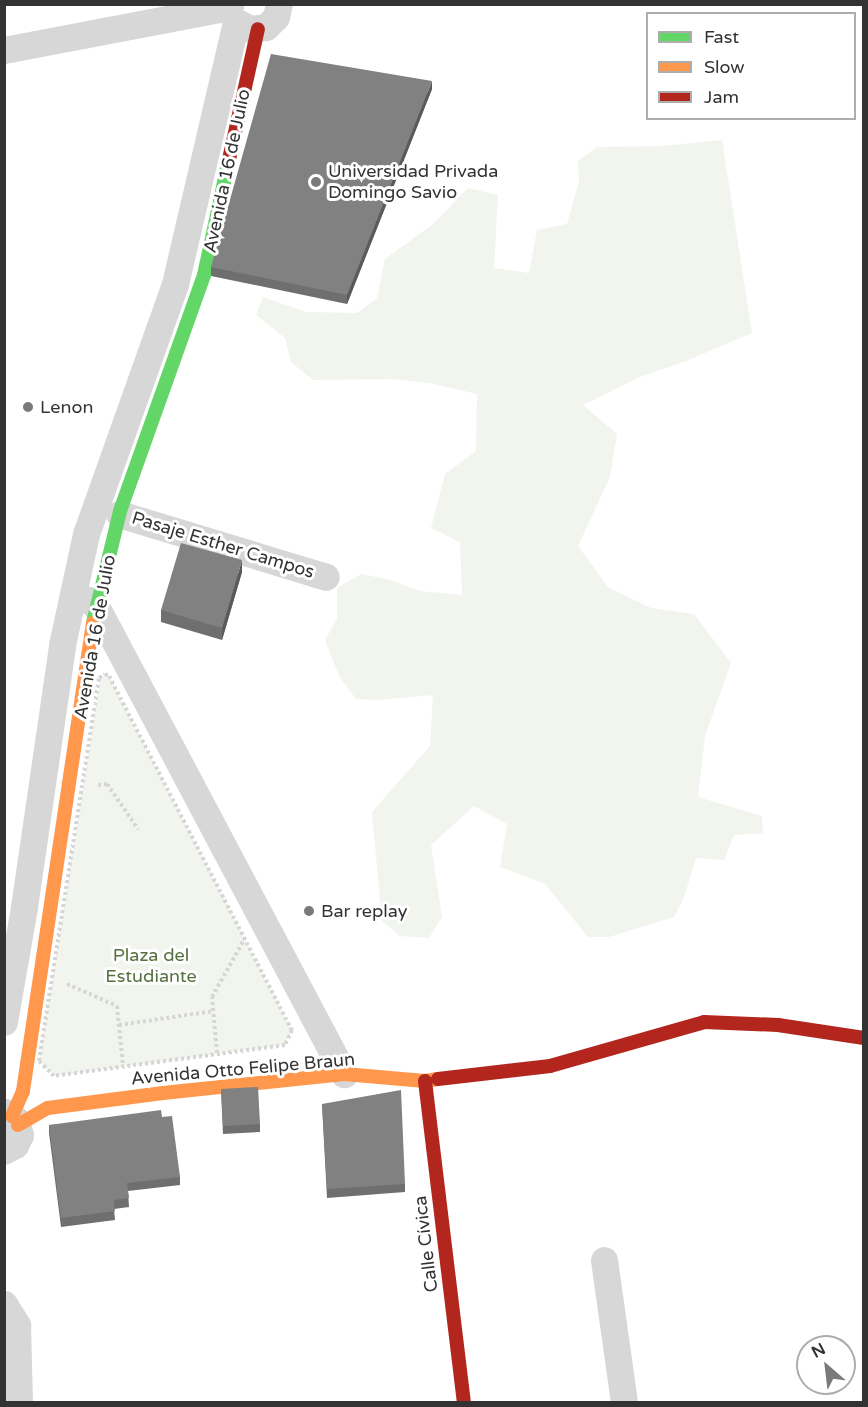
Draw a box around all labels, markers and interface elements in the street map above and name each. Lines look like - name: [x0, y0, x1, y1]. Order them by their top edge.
- legend: [646, 12, 856, 120]
- text: Fast: [704, 26, 739, 48]
- text: Slow: [704, 56, 745, 78]
- text: Jam: [704, 86, 739, 108]
- street label: Avenida 16 de Julio: [199, 87, 255, 255]
- place label: Universidad Privada Domingo Savio: [328, 161, 498, 204]
- marker: Universidad Privada Domingo Savio: [309, 175, 323, 189]
- place label: Lenon: [40, 396, 93, 418]
- marker: Lenon: [21, 400, 35, 414]
- street label: Pasaje Esther Campos: [129, 507, 317, 583]
- street label: Avenida 16 de Julio: [70, 553, 120, 721]
- place label: Bar replay: [321, 900, 407, 922]
- marker: Bar replay: [302, 904, 316, 918]
- park label: Plaza del Estudiante: [105, 945, 197, 988]
- street label: Avenida Otto Felipe Braun: [130, 1048, 356, 1090]
- street label: Calle Cívica: [409, 1194, 443, 1294]
- north arrow: [796, 1335, 856, 1395]
- text: N: [808, 1339, 829, 1363]

